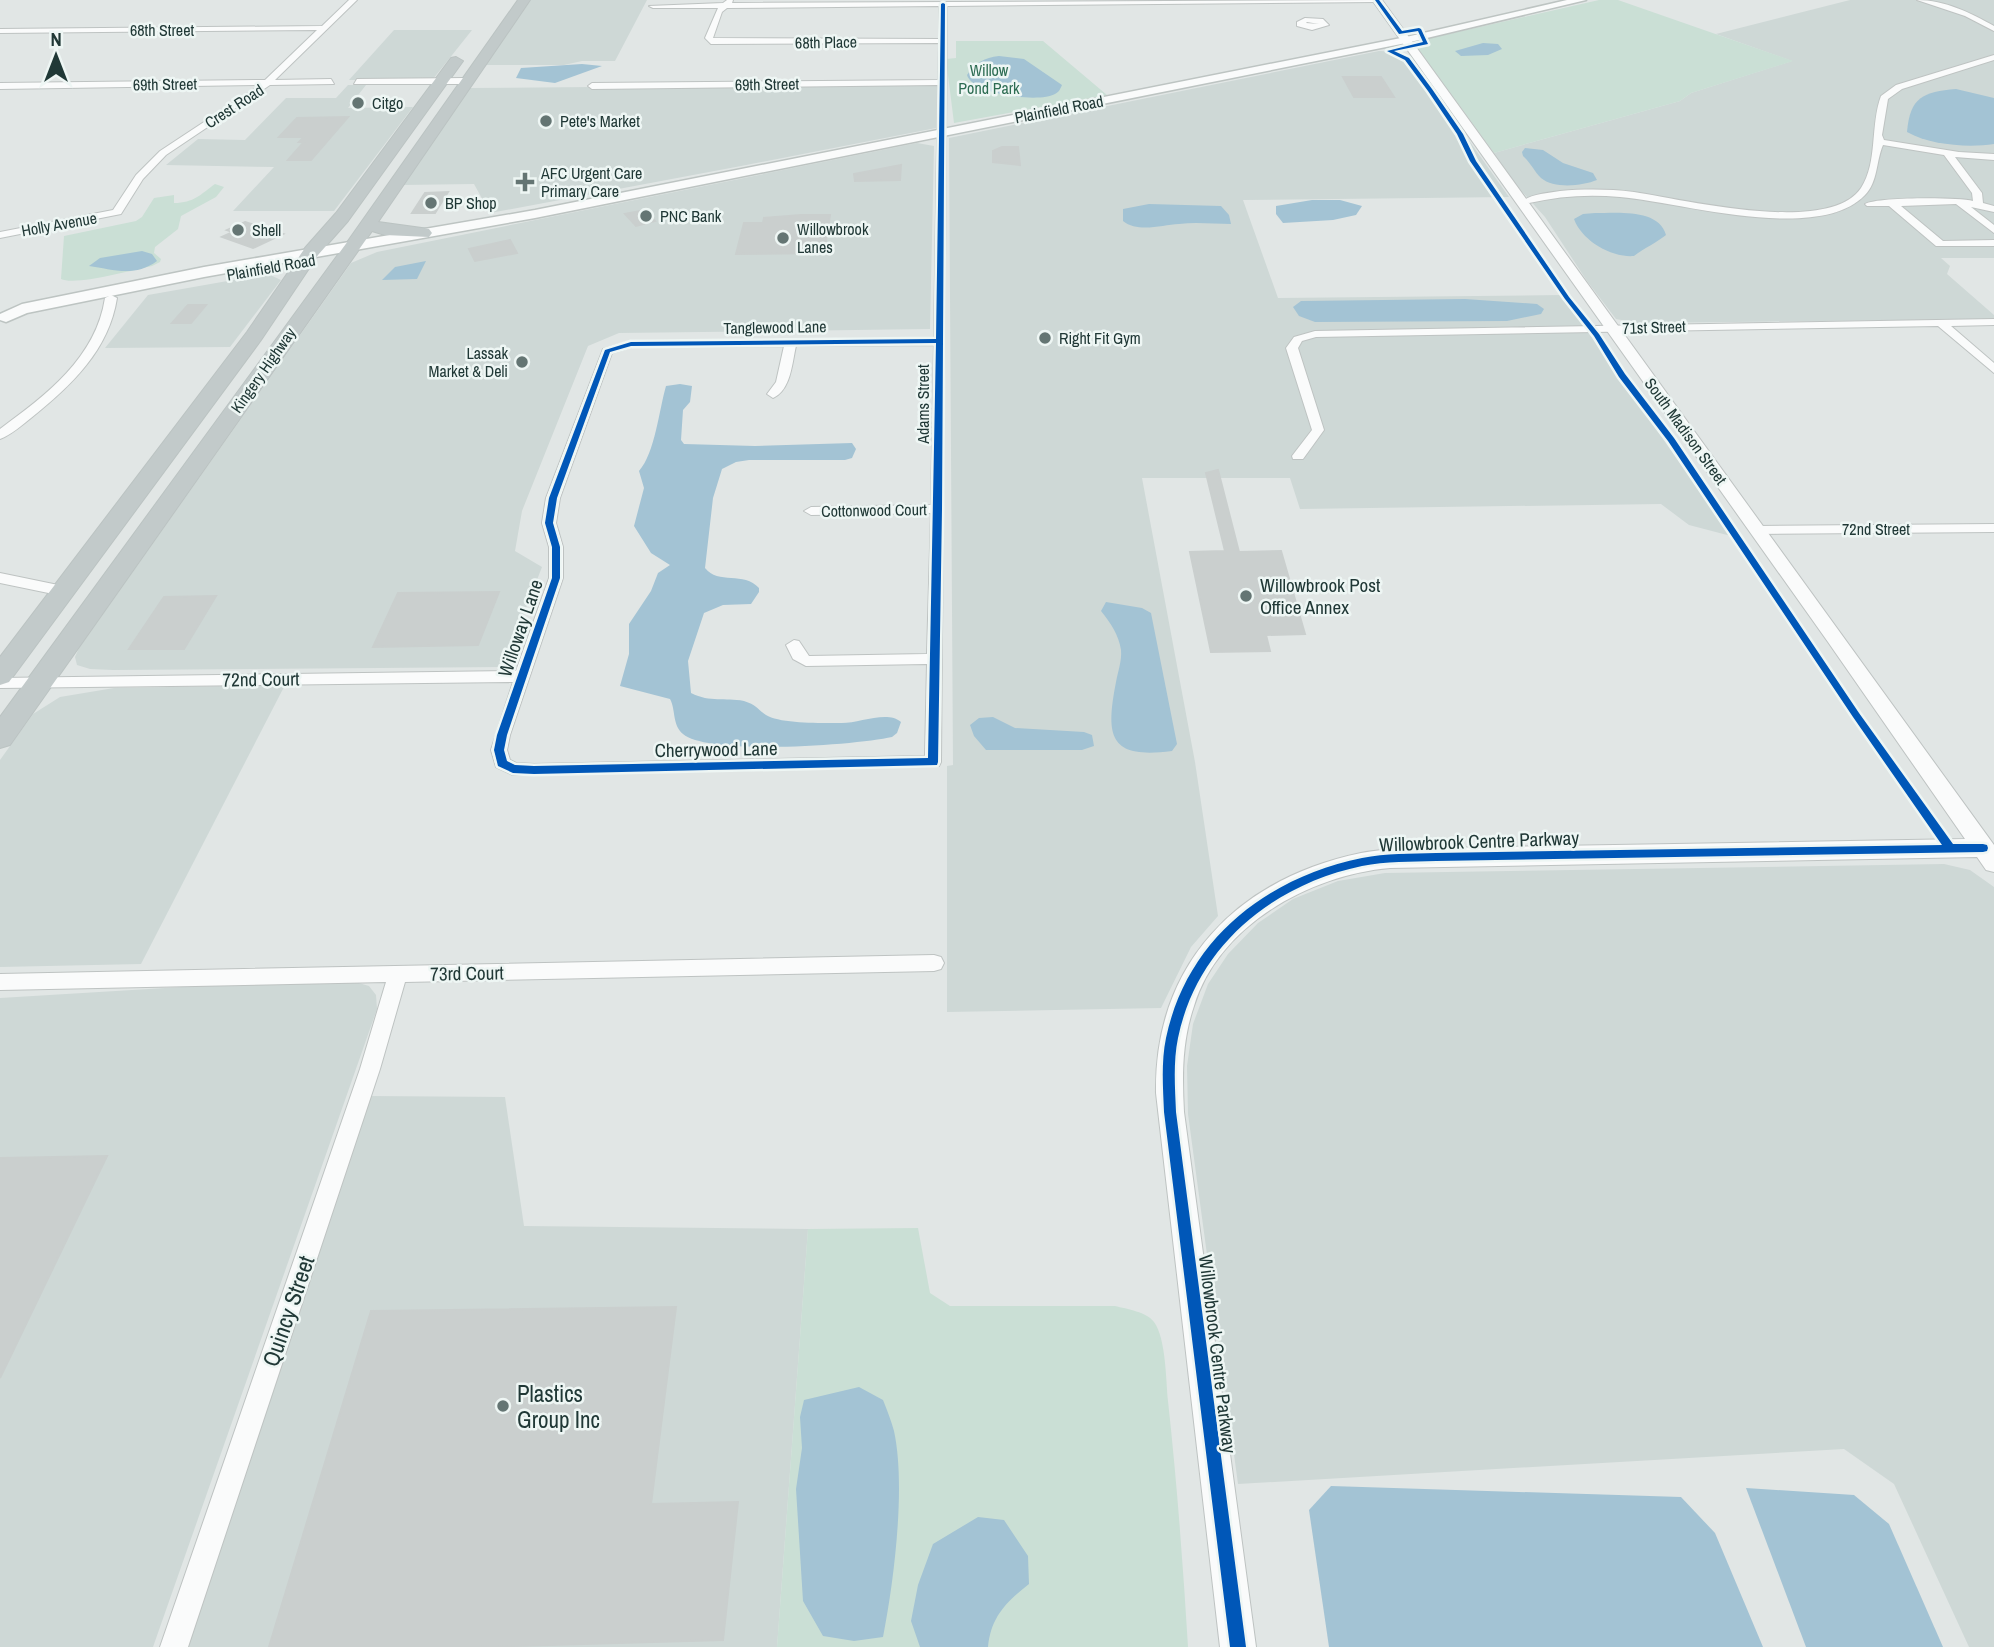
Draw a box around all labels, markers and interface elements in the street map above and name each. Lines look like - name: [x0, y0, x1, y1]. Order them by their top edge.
- street label: 68th Street: [130, 19, 194, 41]
- north arrow: [21, 21, 91, 91]
- text: N: [50, 26, 62, 52]
- street label: 68th Place: [795, 30, 857, 54]
- park label: Willow Pond Park: [958, 59, 1020, 99]
- street label: 69th Street: [133, 72, 198, 96]
- street label: 69th Street: [735, 72, 800, 96]
- street label: Crest Road: [200, 79, 268, 133]
- street label: Plainfield Road: [1013, 90, 1105, 128]
- place label: Citgo: [372, 92, 403, 114]
- marker: Citgo: [350, 95, 366, 111]
- place label: Pete's Market: [560, 110, 640, 132]
- marker: Pete's Market: [538, 113, 554, 129]
- place label: AFC Urgent Care Primary Care: [540, 162, 642, 202]
- marker: AFC Urgent Care Primary Care: [515, 172, 535, 192]
- place label: BP Shop: [445, 192, 497, 214]
- marker: BP Shop: [423, 195, 439, 211]
- place label: PNC Bank: [660, 205, 722, 227]
- street label: Holly Avenue: [19, 207, 99, 241]
- marker: PNC Bank: [638, 208, 654, 224]
- place label: Willowbrook Lanes: [797, 218, 869, 258]
- place label: Shell: [252, 219, 281, 241]
- marker: Shell: [230, 222, 246, 238]
- marker: Willowbrook Lanes: [775, 230, 791, 246]
- street label: Plainfield Road: [225, 248, 317, 286]
- street label: Tanglewood Lane: [723, 315, 827, 339]
- street label: 71st Street: [1622, 315, 1686, 339]
- street label: Kingery Highway: [225, 322, 301, 417]
- place label: Right Fit Gym: [1059, 327, 1141, 349]
- marker: Right Fit Gym: [1037, 330, 1053, 346]
- place label: Lassak Market & Deli: [429, 342, 508, 382]
- marker: Lassak Market & Deli: [514, 354, 530, 370]
- street label: Adams Street: [912, 364, 934, 445]
- street label: South Madison Street: [1640, 373, 1732, 489]
- street label: Cottonwood Court: [821, 498, 927, 522]
- street label: 72nd Street: [1842, 518, 1910, 540]
- place label: Willowbrook Post Office Annex: [1260, 572, 1381, 620]
- street label: Willoway Lane: [491, 576, 549, 680]
- marker: Willowbrook Post Office Annex: [1238, 588, 1254, 604]
- street label: 72nd Court: [222, 665, 300, 693]
- street label: Cherrywood Lane: [654, 735, 778, 763]
- street label: Willowbrook Centre Parkway: [1379, 825, 1580, 857]
- street label: 73rd Court: [430, 959, 505, 987]
- street label: Quincy Street: [255, 1251, 321, 1371]
- street label: Willowbrook Centre Parkway: [1193, 1253, 1243, 1455]
- place label: Plastics Group Inc: [517, 1378, 600, 1435]
- marker: Plastics Group Inc: [495, 1398, 511, 1414]

